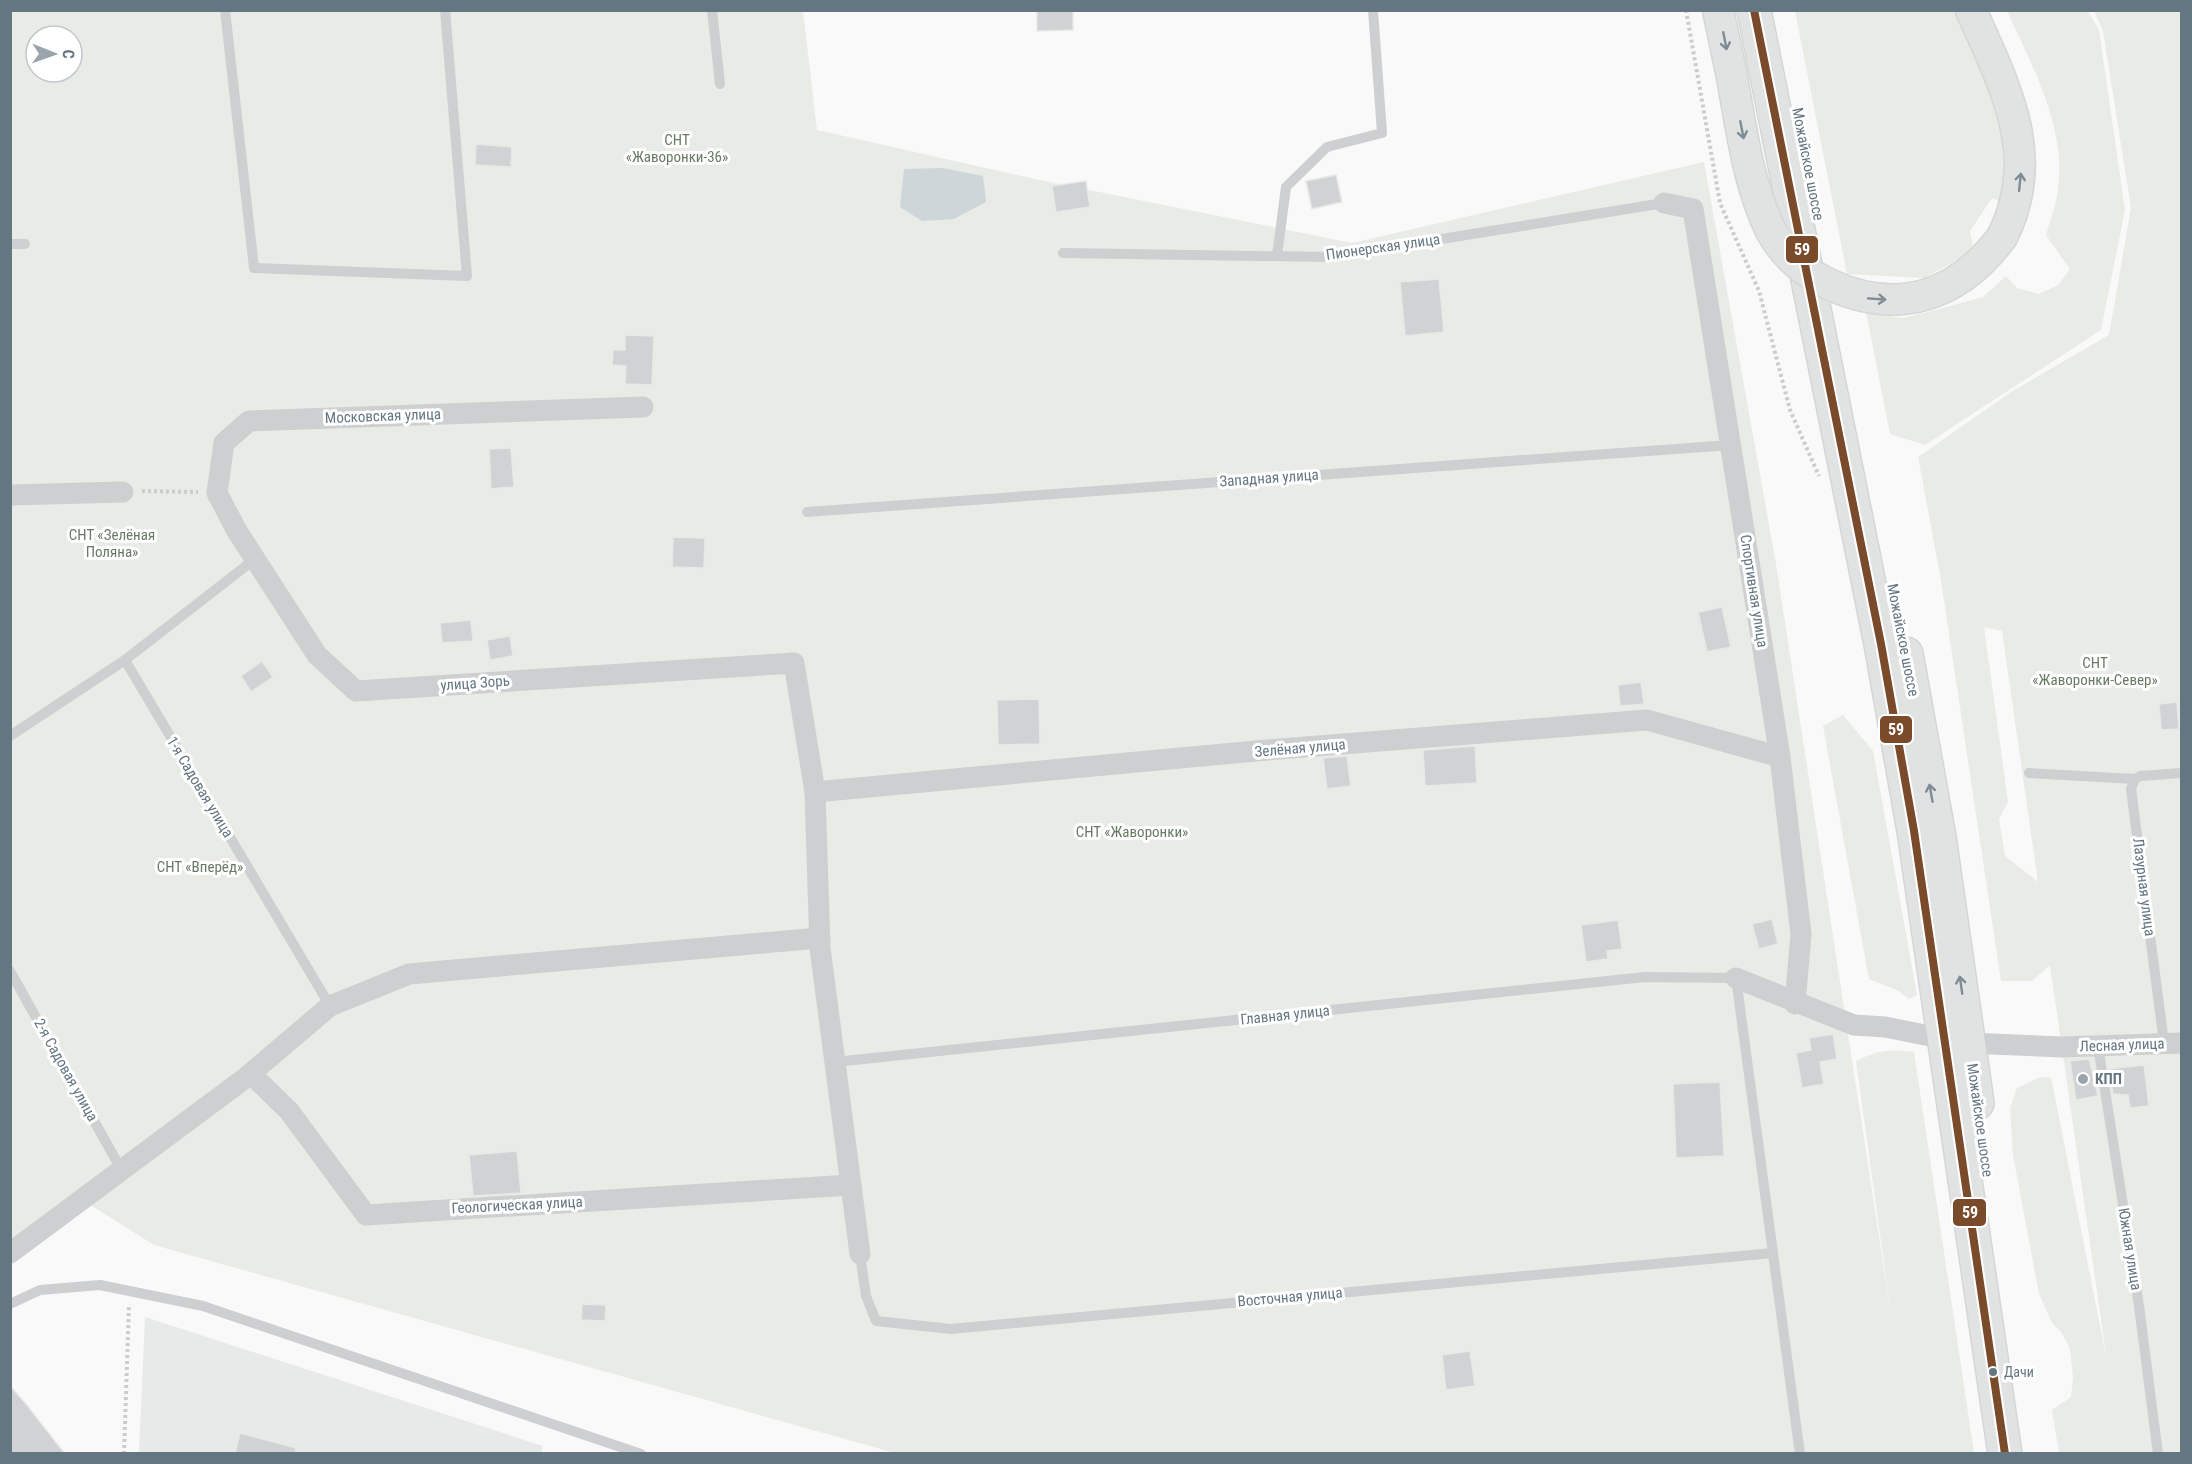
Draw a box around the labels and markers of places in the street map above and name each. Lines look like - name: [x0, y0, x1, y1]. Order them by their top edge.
- place label: КПП: [2095, 1070, 2122, 1088]
- marker: КПП: [2076, 1072, 2090, 1086]
- place label: Дачи: [2004, 1364, 2034, 1380]
- marker: Дачи: [1987, 1366, 1999, 1378]

